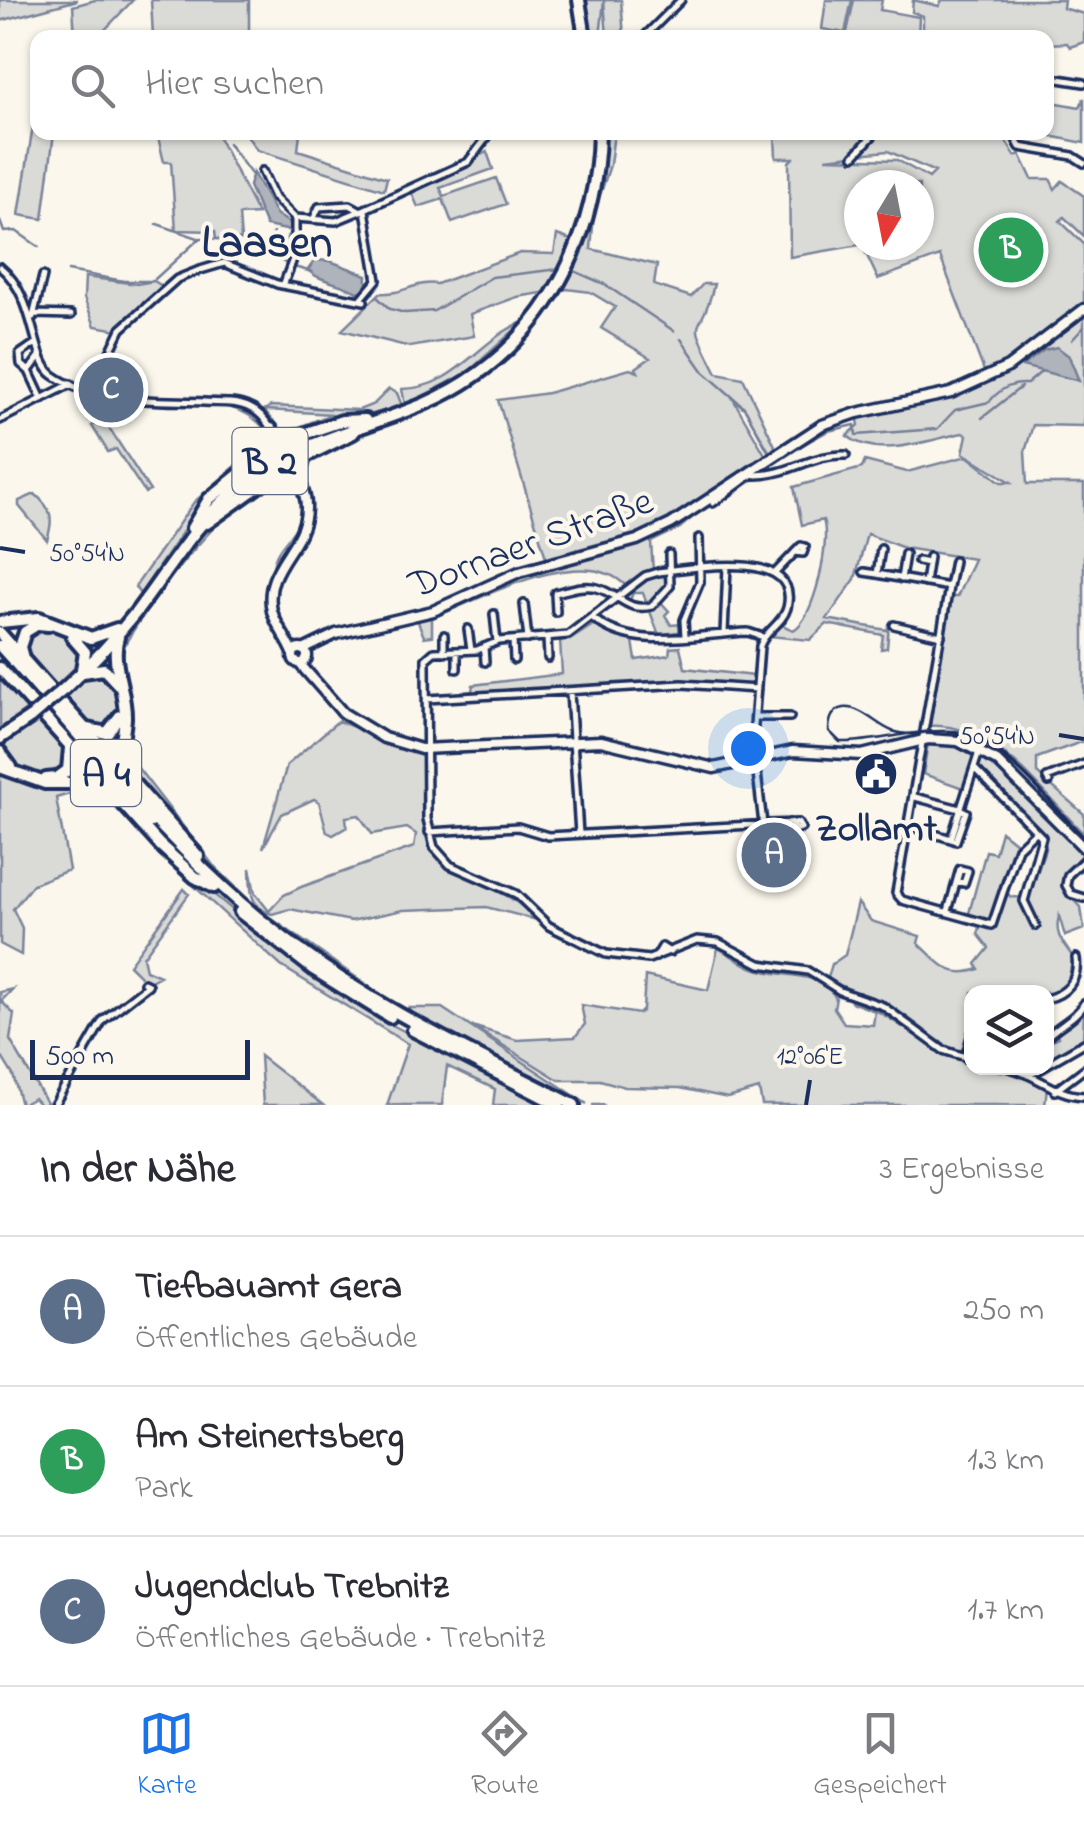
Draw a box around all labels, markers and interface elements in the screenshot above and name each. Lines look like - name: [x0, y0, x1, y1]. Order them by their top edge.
- search box: [30, 30, 1054, 140]
- text: Hier suchen: [145, 57, 324, 113]
- icon: search: [65, 58, 120, 113]
- north arrow: [844, 170, 934, 260]
- district label: Laasen: [202, 212, 332, 278]
- pin: B: [978, 212, 1044, 288]
- pin: C: [78, 352, 144, 428]
- road number: B 2: [232, 428, 308, 494]
- street label: Dornaer Straße: [400, 474, 662, 617]
- text: 50°54'N: [49, 537, 125, 573]
- text: 50°54'N: [959, 720, 1035, 756]
- your location: [723, 723, 774, 774]
- road number: A 4: [71, 740, 141, 806]
- public building icon: Zollamt: [853, 751, 899, 797]
- place label: Zollamt: [815, 801, 937, 860]
- pin: A: [742, 818, 806, 892]
- map controls: [964, 985, 1054, 1075]
- button: layers: [964, 985, 1054, 1075]
- scale bar: [30, 1035, 250, 1080]
- text: 500 m: [45, 1037, 114, 1078]
- text: 12°06'E: [777, 1040, 843, 1076]
- text: In der Nähe: [40, 1140, 235, 1201]
- text: 3 Ergebnisse: [879, 1147, 1044, 1194]
- text: Tiefbauamt Gera: [135, 1260, 402, 1316]
- text: A: [63, 1288, 82, 1335]
- text: 250 m: [963, 1288, 1044, 1335]
- text: Öffentliches Gebäude: [135, 1316, 417, 1363]
- text: Am Steinertsberg: [135, 1410, 404, 1466]
- text: B: [62, 1438, 83, 1485]
- text: 1.3 km: [967, 1438, 1044, 1485]
- text: Park: [135, 1466, 193, 1513]
- text: Jugendclub Trebnitz: [135, 1560, 449, 1616]
- text: C: [64, 1588, 81, 1635]
- text: 1.7 km: [967, 1588, 1044, 1635]
- text: Öffentliches Gebäude · Trebnitz: [135, 1616, 545, 1663]
- tab: Karte: [137, 1706, 197, 1807]
- tab: Route: [471, 1706, 539, 1807]
- tab: Gespeichert: [813, 1706, 947, 1807]

